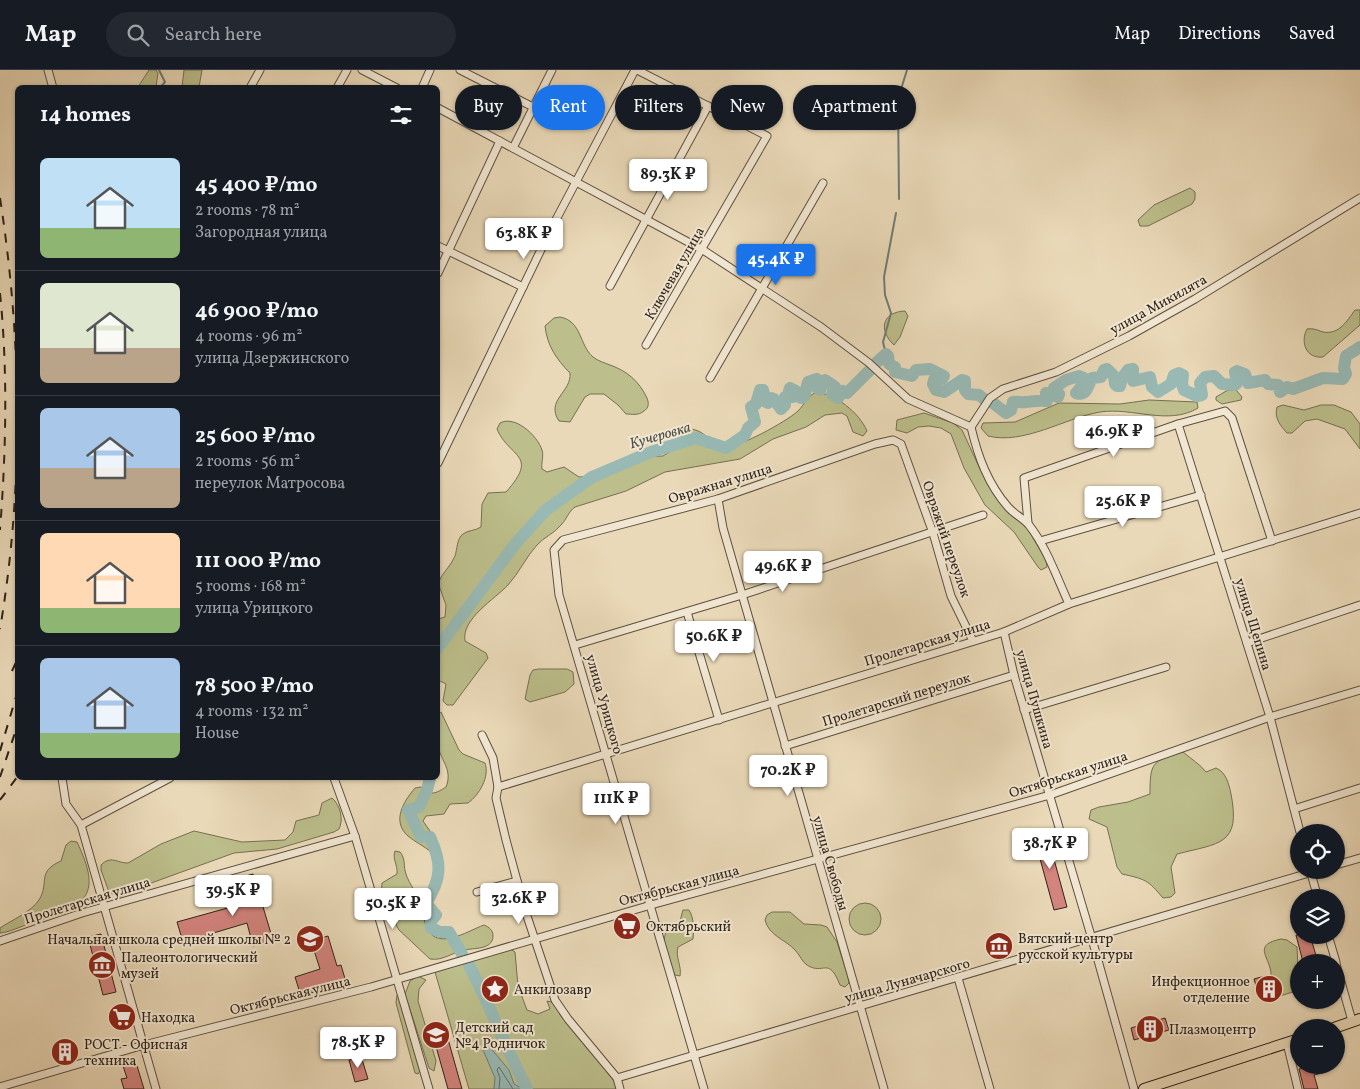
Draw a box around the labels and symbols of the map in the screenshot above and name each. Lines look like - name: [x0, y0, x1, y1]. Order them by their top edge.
- pin: 89.3K ₽: [622, 158, 714, 201]
- pin: 63.8K ₽: [478, 218, 570, 260]
- street label: Ключевая улица: [641, 224, 710, 324]
- pin: 45.4K ₽: [730, 244, 822, 286]
- street label: улица Микилята: [1107, 271, 1211, 340]
- pin: 46.9K ₽: [1068, 416, 1160, 458]
- water label: Кучеровка: [627, 418, 694, 455]
- street label: Овражная улица: [666, 460, 775, 509]
- street label: Овражий переулок: [917, 479, 975, 601]
- pin: 25.6K ₽: [1077, 486, 1169, 528]
- pin: 49.6K ₽: [737, 550, 829, 593]
- street label: улица Щепина: [1230, 576, 1276, 673]
- street label: Пролетарская улица: [862, 615, 993, 672]
- pin: 50.6K ₽: [668, 620, 760, 663]
- street label: улица Пушкина: [1010, 648, 1057, 751]
- street label: улица Урицкого: [580, 652, 627, 757]
- street label: Пролетарский переулок: [820, 669, 973, 732]
- street label: Октябрьская улица: [1007, 747, 1130, 804]
- pin: 70.2K ₽: [742, 754, 834, 797]
- pin: 111K ₽: [575, 782, 657, 825]
- street label: улица Свободы: [807, 814, 852, 913]
- pin: 38.7K ₽: [1004, 828, 1096, 870]
- street label: Октябрьская улица: [617, 861, 742, 912]
- street label: Пролетарская улица: [22, 873, 153, 930]
- pin: 39.5K ₽: [187, 874, 279, 917]
- pin: 32.6K ₽: [473, 882, 565, 925]
- pin: 50.5K ₽: [347, 888, 439, 930]
- supermarket icon: Октябрьский: [612, 911, 642, 941]
- place label: Октябрьский: [646, 918, 731, 937]
- school or university icon: Начальная школа средней школы № 2: [295, 924, 325, 954]
- place label: Вятский центр русской культуры: [1018, 930, 1133, 965]
- place label: Начальная школа средней школы № 2: [47, 931, 291, 950]
- museum icon: Вятский центр русской культуры: [984, 931, 1014, 961]
- place label: Палеонтологический музей: [121, 949, 258, 984]
- museum icon: Палеонтологический музей: [87, 950, 117, 980]
- street label: улица Луначарского: [842, 954, 972, 1008]
- street label: Октябрьская улица: [228, 972, 353, 1021]
- place label: Инфекционное отделение: [1151, 973, 1250, 1008]
- place icon: Анкилозавр: [480, 974, 510, 1004]
- building icon: Инфекционное отделение: [1254, 974, 1284, 1004]
- place label: Анкилозавр: [514, 981, 592, 1000]
- supermarket icon: Находка: [107, 1002, 137, 1032]
- place label: Находка: [141, 1009, 195, 1028]
- building icon: Плазмоцентр: [1135, 1014, 1165, 1044]
- place label: Детский сад №4 Родничок: [455, 1019, 546, 1054]
- school or university icon: Детский сад №4 Родничок: [421, 1020, 451, 1050]
- place label: Плазмоцентр: [1169, 1021, 1256, 1040]
- pin: 78.5K ₽: [312, 1026, 404, 1069]
- place label: РОСТ - Офисная техника: [84, 1036, 188, 1071]
- building icon: РОСТ - Офисная техника: [50, 1037, 80, 1067]

